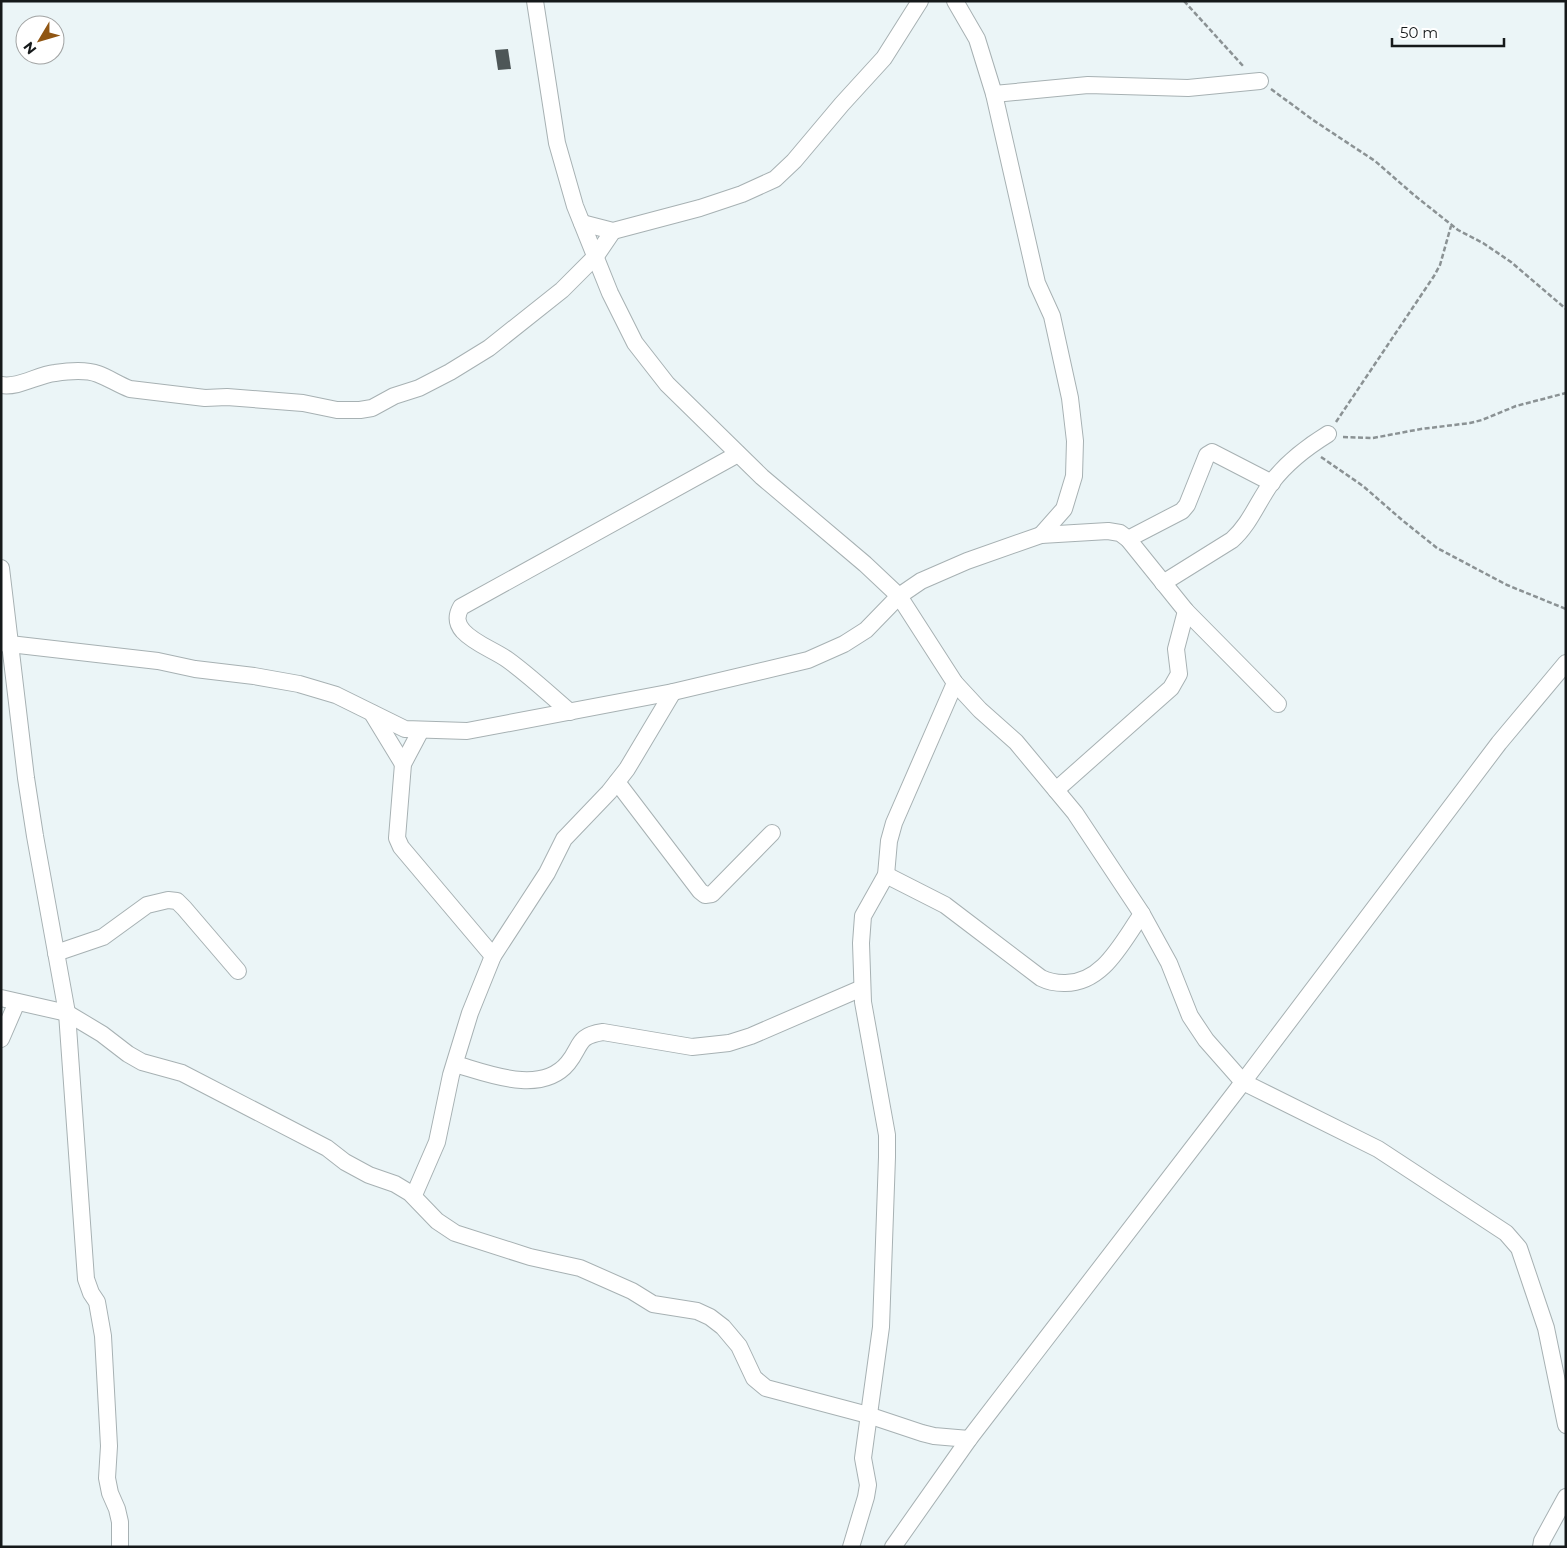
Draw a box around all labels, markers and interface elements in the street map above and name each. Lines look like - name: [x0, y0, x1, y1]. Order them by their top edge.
- north arrow: [15, 15, 65, 65]
- scale bar: [1392, 15, 1504, 47]
- text: 50 m: [1400, 23, 1438, 42]
- text: N: [19, 38, 40, 58]

